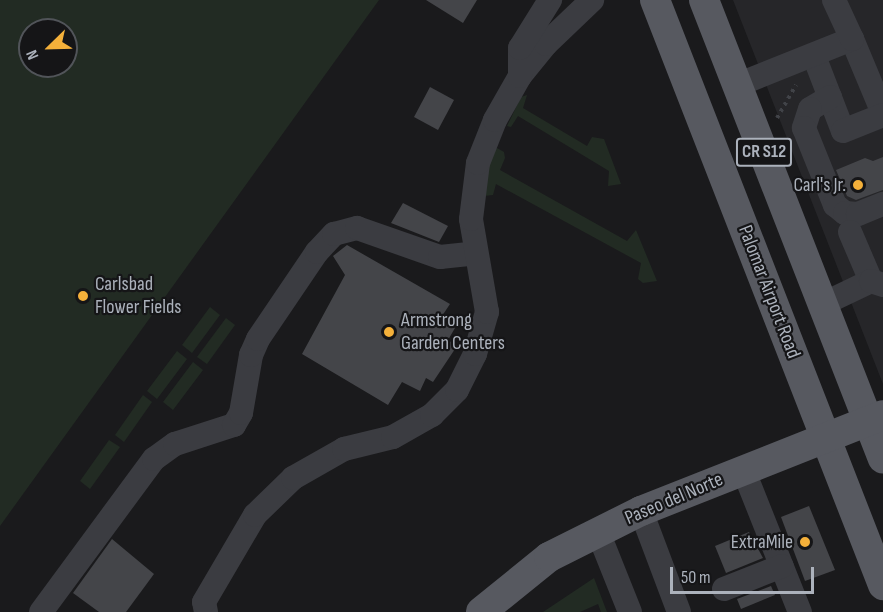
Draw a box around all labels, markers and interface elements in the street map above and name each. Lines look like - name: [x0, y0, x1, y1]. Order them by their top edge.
- north arrow: [18, 18, 78, 78]
- text: N: [22, 47, 43, 62]
- road number: CR S12: [736, 137, 792, 167]
- place label: Carl's Jr.: [794, 173, 846, 197]
- marker: Carl's Jr.: [851, 178, 865, 192]
- street label: Palomar Airport Road: [733, 222, 805, 362]
- place label: Carlsbad Flower Fields: [95, 272, 182, 319]
- marker: Carlsbad Flower Fields: [76, 289, 90, 303]
- place label: Armstrong Garden Centers: [401, 308, 505, 355]
- marker: Armstrong Garden Centers: [382, 325, 396, 339]
- street label: Paseo del Norte: [621, 468, 727, 530]
- place label: ExtraMile: [731, 530, 793, 554]
- marker: ExtraMile: [798, 535, 812, 549]
- scale bar: [673, 555, 817, 593]
- text: 50 m: [681, 567, 711, 588]

